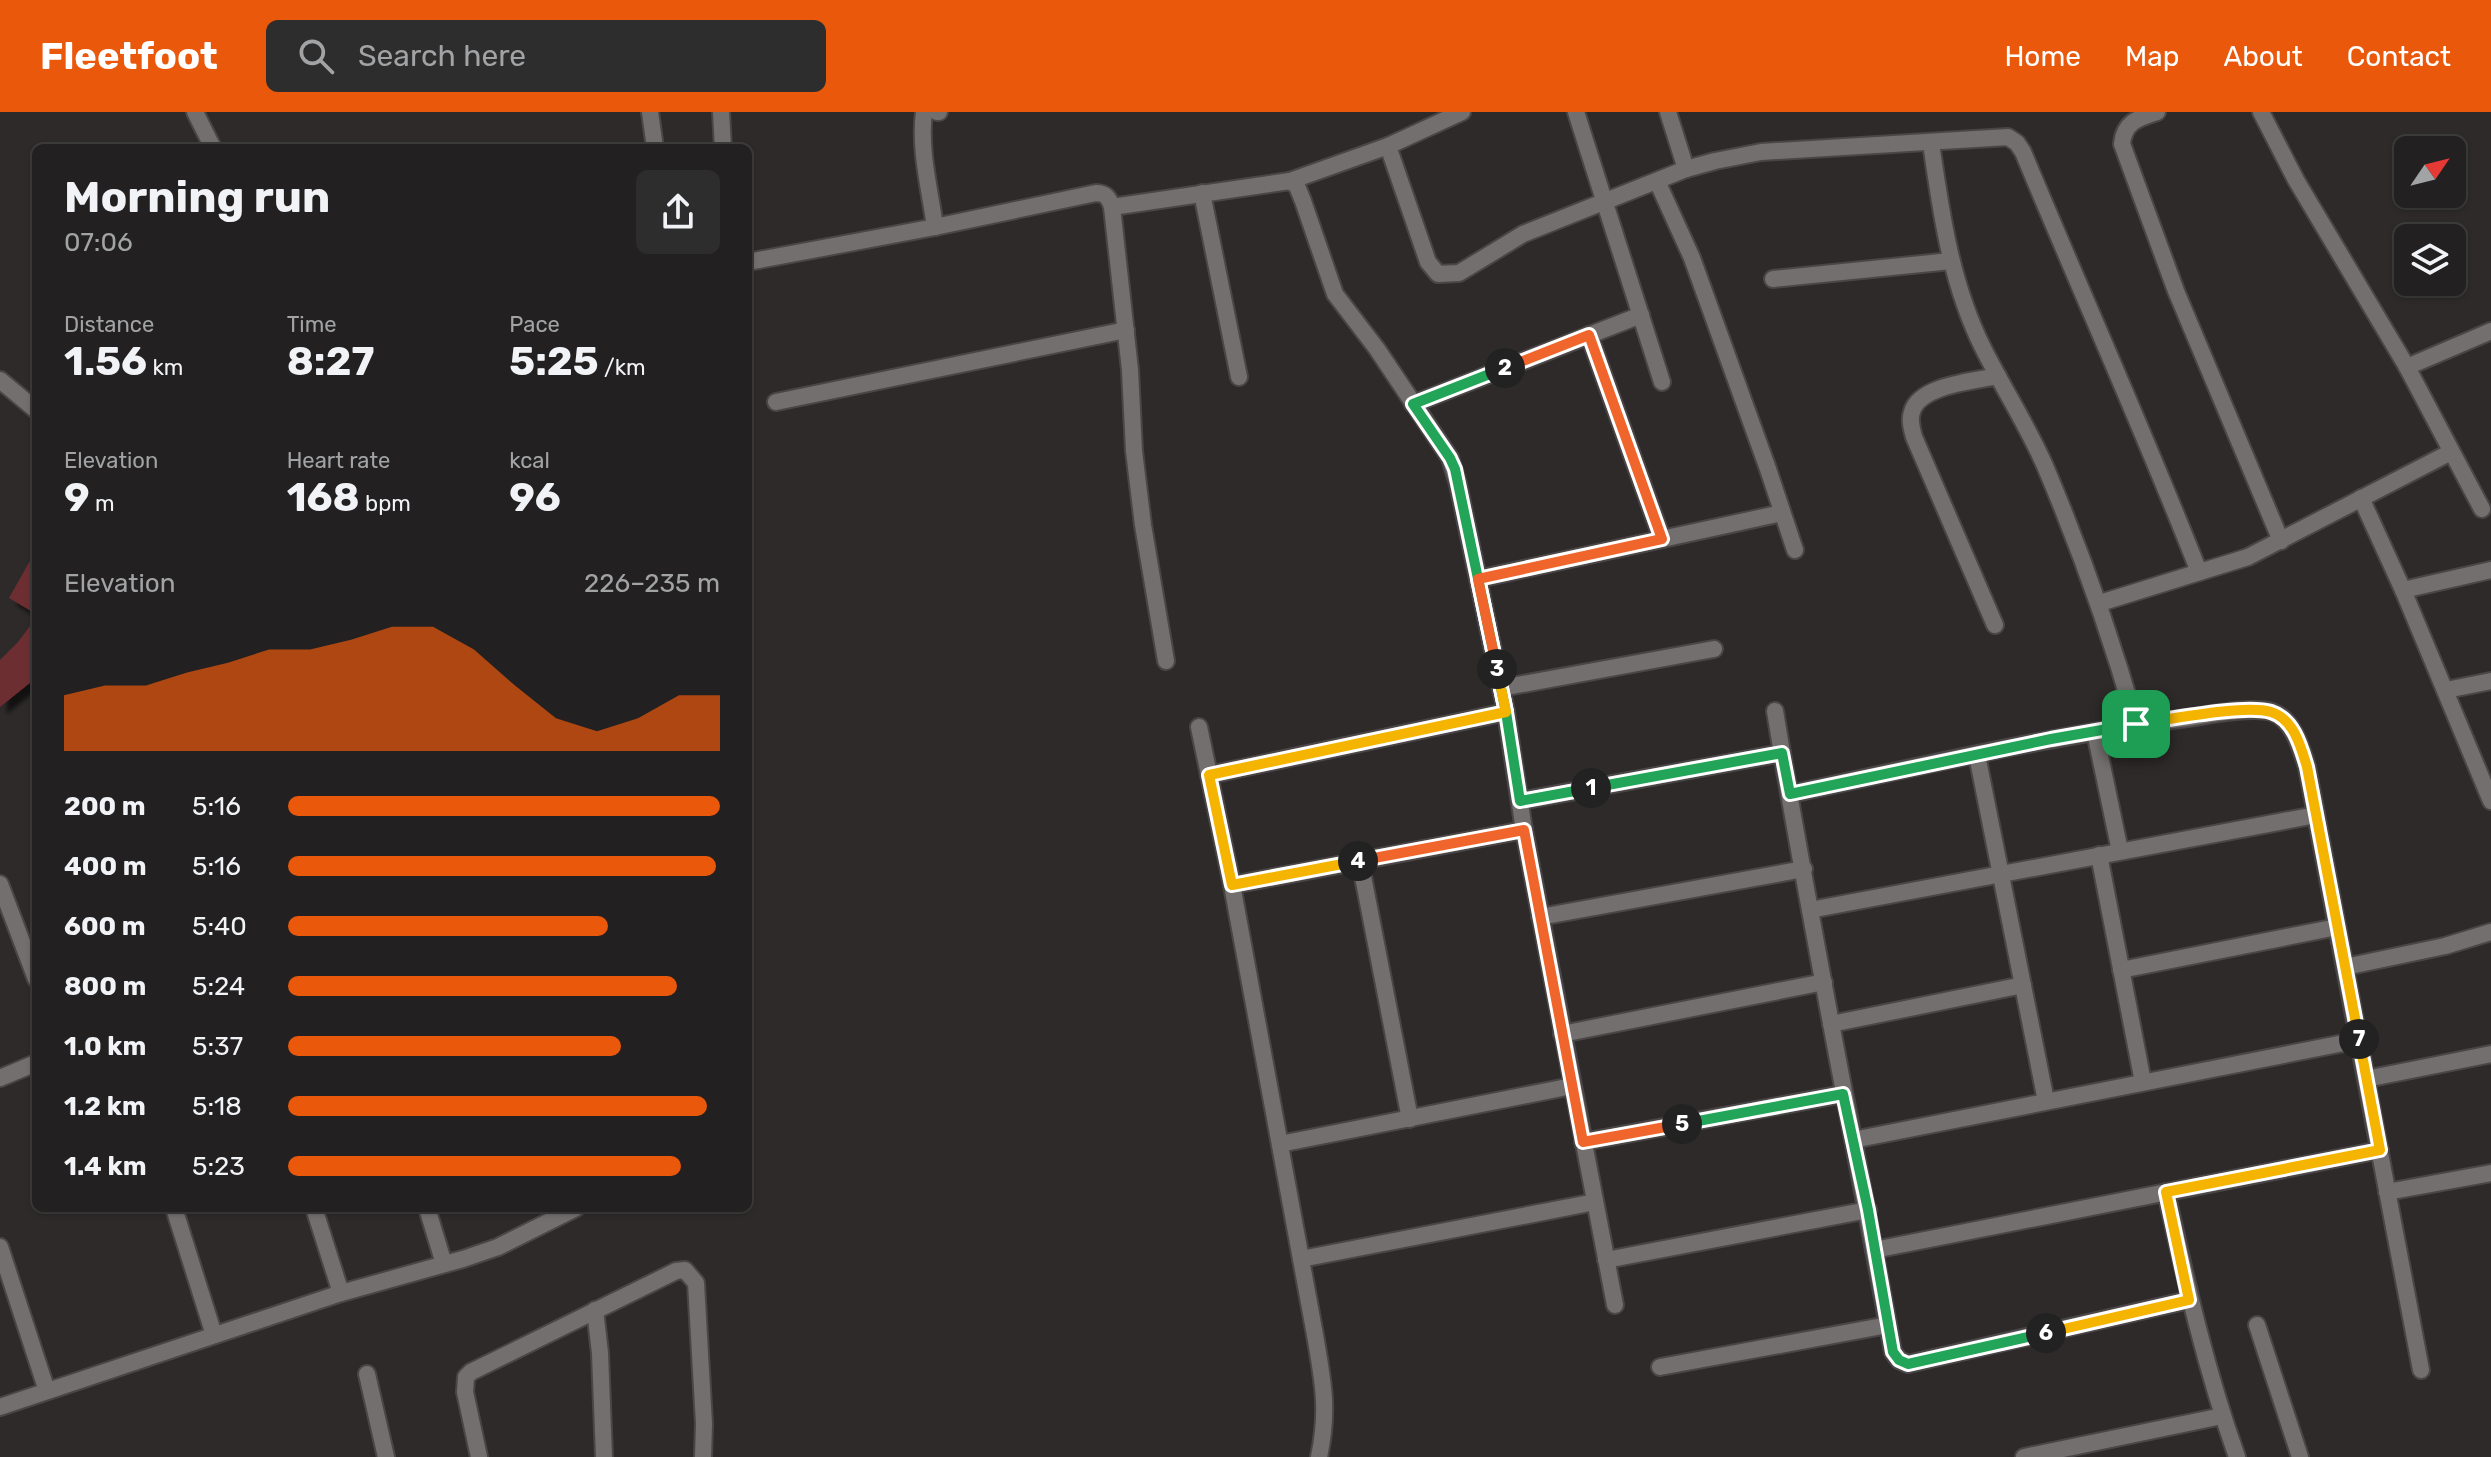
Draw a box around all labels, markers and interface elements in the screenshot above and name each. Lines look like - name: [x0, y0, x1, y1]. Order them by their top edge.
- search box: [266, 20, 826, 92]
- text: Fleetfoot: [40, 33, 218, 79]
- icon: search: [294, 34, 338, 78]
- text: Search here: [358, 38, 526, 74]
- text: Home: [2004, 40, 2081, 73]
- text: Map: [2125, 40, 2179, 73]
- text: About: [2223, 40, 2303, 73]
- text: Contact: [2347, 40, 2451, 73]
- north arrow: [2394, 136, 2466, 208]
- map controls: [2394, 136, 2466, 296]
- button: share: [636, 170, 720, 254]
- text: Morning run: [64, 171, 330, 223]
- button: layers: [2394, 224, 2466, 296]
- text: 07:06: [64, 227, 133, 258]
- text: Distance: [64, 311, 154, 338]
- text: Time: [287, 311, 337, 338]
- text: Pace: [509, 311, 560, 338]
- text: 1.56: [64, 338, 147, 385]
- text: 8:27: [287, 338, 374, 385]
- text: 5:25: [509, 338, 599, 385]
- pin: 2: [1485, 348, 1525, 388]
- text: km: [147, 354, 183, 381]
- text: /km: [599, 354, 646, 381]
- text: 2: [1498, 354, 1512, 381]
- text: Elevation: [64, 447, 158, 474]
- text: Heart rate: [287, 447, 390, 474]
- text: kcal: [509, 447, 550, 474]
- text: 9: [64, 474, 90, 521]
- text: 168: [287, 474, 360, 521]
- text: 96: [509, 474, 561, 521]
- text: m: [90, 490, 115, 517]
- text: bpm: [360, 490, 411, 517]
- text: Elevation: [64, 568, 175, 599]
- text: 226–235 m: [584, 568, 720, 599]
- pin: 3: [1477, 649, 1517, 689]
- text: 3: [1490, 655, 1504, 682]
- pin: [2102, 690, 2170, 758]
- icon: arrive: [2114, 702, 2158, 746]
- pin: 1: [1571, 768, 1611, 808]
- text: 1: [1586, 774, 1596, 801]
- text: 200 m: [64, 791, 146, 822]
- text: 5:16: [192, 791, 241, 822]
- pin: 4: [1338, 841, 1378, 881]
- text: 4: [1350, 847, 1366, 874]
- text: 400 m: [64, 851, 146, 882]
- text: 5:16: [192, 851, 241, 882]
- text: 600 m: [64, 911, 146, 942]
- text: 5:40: [192, 911, 247, 942]
- text: 800 m: [64, 971, 146, 1002]
- text: 5:24: [192, 971, 245, 1002]
- pin: 7: [2339, 1019, 2379, 1059]
- text: 7: [2353, 1025, 2365, 1052]
- text: 1.0 km: [64, 1031, 146, 1062]
- text: 5:37: [192, 1031, 243, 1062]
- text: 1.2 km: [64, 1091, 146, 1122]
- text: 5:18: [192, 1091, 242, 1122]
- pin: 5: [1662, 1104, 1702, 1144]
- text: 5: [1675, 1110, 1689, 1137]
- text: 1.4 km: [64, 1151, 146, 1182]
- text: 5:23: [192, 1151, 245, 1182]
- pin: 6: [2026, 1313, 2066, 1353]
- text: 6: [2039, 1319, 2053, 1346]

